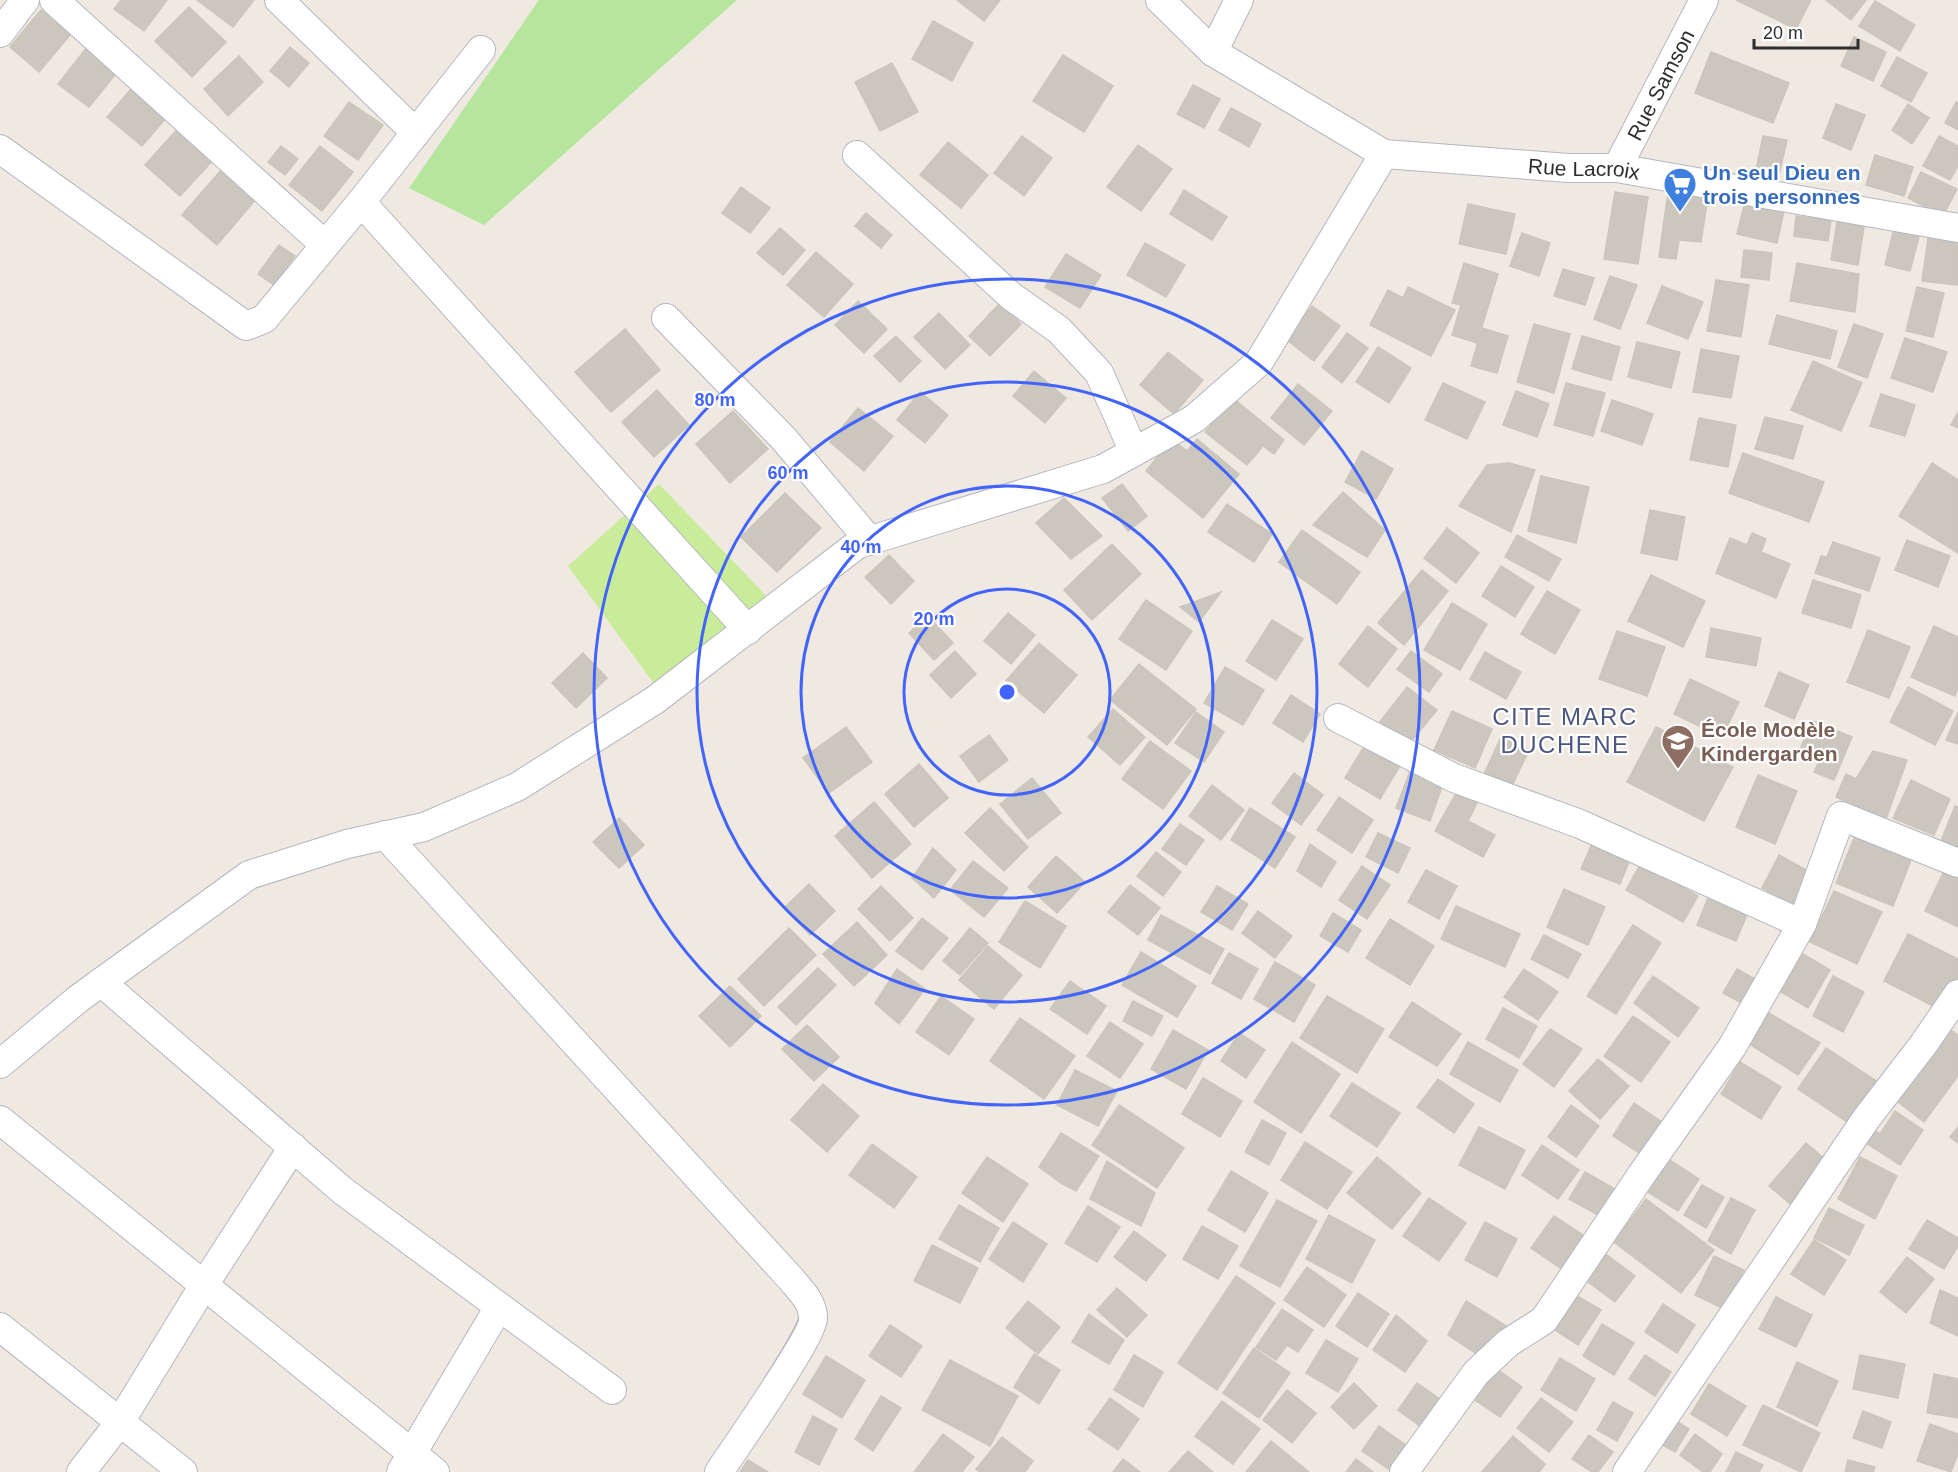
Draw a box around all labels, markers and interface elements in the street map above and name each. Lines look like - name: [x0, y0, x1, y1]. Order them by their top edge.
- scale bar: [1754, 12, 1858, 50]
- text: 20 m: [1763, 23, 1803, 43]
- street label: Rue Samson: [1622, 25, 1698, 144]
- street label: Rue Lacroix: [1527, 154, 1642, 183]
- place label: Un seul Dieu en trois personnes: [1703, 161, 1861, 208]
- supermarket icon: Un seul Dieu en trois personnes: [1662, 166, 1698, 213]
- text: 80 m: [694, 390, 736, 410]
- text: 60 m: [767, 463, 809, 483]
- text: 40 m: [840, 537, 882, 557]
- text: 20 m: [913, 609, 955, 629]
- centre of rings: [997, 682, 1017, 702]
- district label: CITE MARC DUCHENE: [1492, 703, 1638, 758]
- place label: École Modèle Kindergarden: [1701, 718, 1838, 765]
- school or university icon: École Modèle Kindergarden: [1660, 723, 1696, 770]

